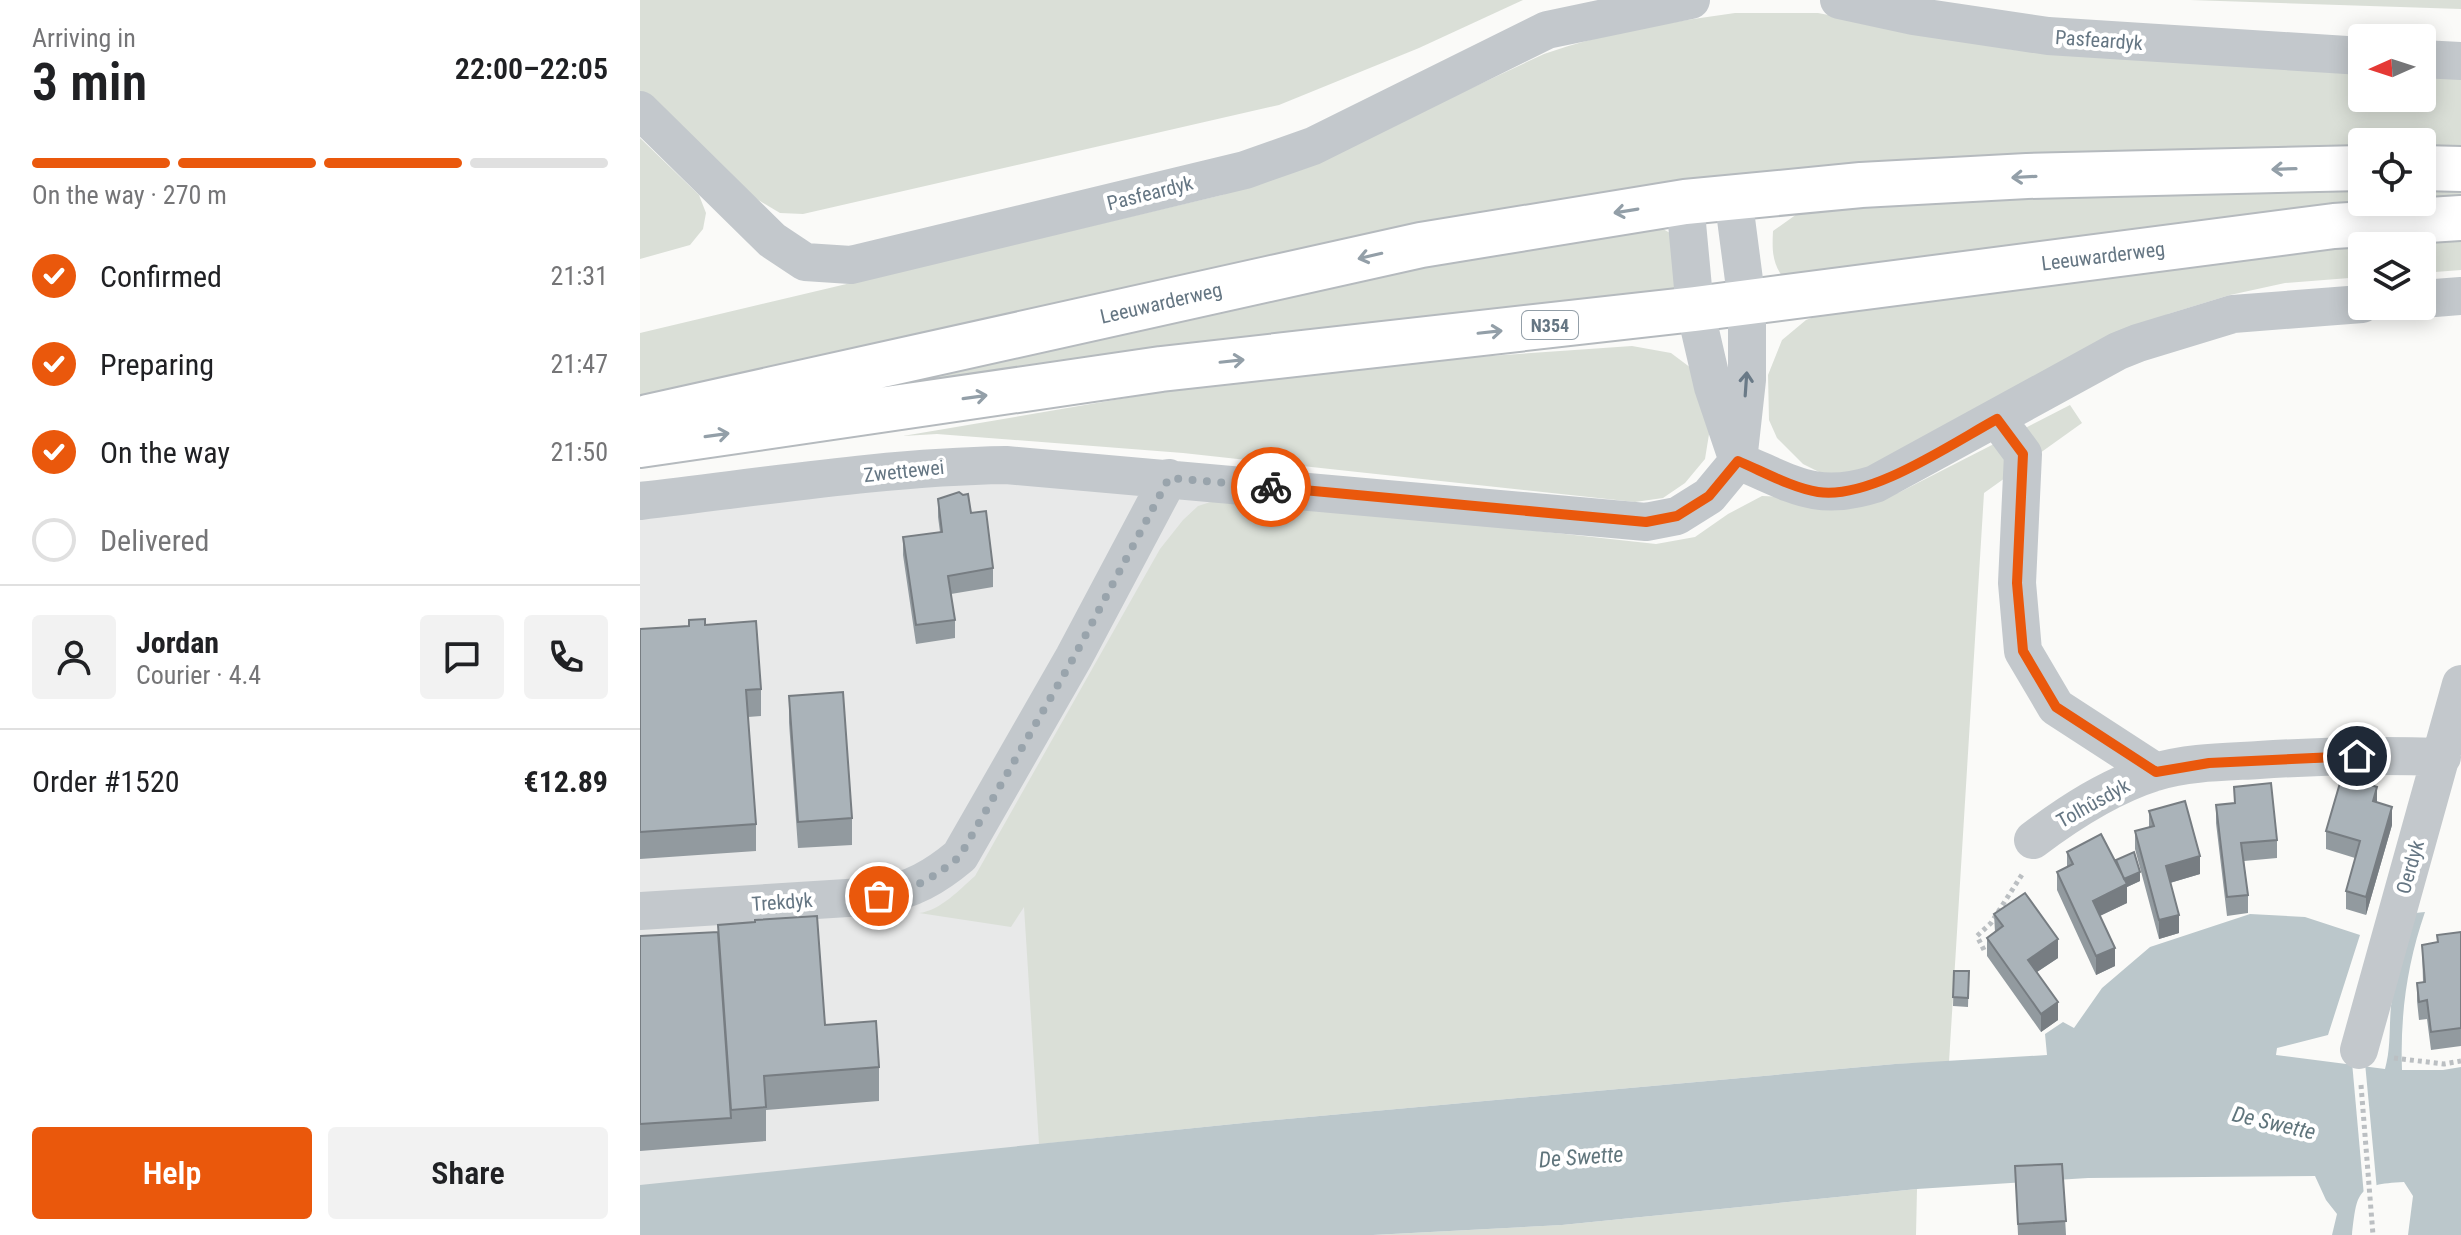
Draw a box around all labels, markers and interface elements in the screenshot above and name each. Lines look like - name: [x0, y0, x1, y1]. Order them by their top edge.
- text: Arriving in: [32, 23, 136, 53]
- north arrow: [2348, 24, 2436, 112]
- map controls: [2348, 24, 2436, 320]
- street label: Pasfeardyk: [2054, 25, 2144, 55]
- text: 22:00–22:05: [455, 51, 608, 86]
- text: 3 min: [32, 52, 147, 113]
- button: locate: [2348, 128, 2436, 216]
- one-way arrow: [2271, 161, 2298, 176]
- one-way arrow: [2011, 169, 2038, 184]
- street label: Pasfeardyk: [1104, 171, 1196, 215]
- text: On the way · 270 m: [32, 180, 227, 210]
- one-way arrow: [1614, 204, 1639, 219]
- button: layers: [2348, 232, 2436, 320]
- street label: Leeuwarderweg: [2040, 237, 2166, 275]
- one-way arrow: [1358, 249, 1383, 264]
- icon: check: [32, 254, 76, 298]
- text: Confirmed: [100, 259, 222, 294]
- text: 21:31: [551, 261, 608, 291]
- street label: Leeuwarderweg: [1098, 277, 1224, 329]
- road number: N354: [1522, 311, 1578, 339]
- one-way arrow: [1477, 325, 1503, 340]
- icon: check: [32, 342, 76, 386]
- text: Preparing: [100, 347, 214, 382]
- text: 21:47: [551, 349, 608, 379]
- one-way arrow: [1218, 354, 1245, 369]
- one-way arrow: [1739, 371, 1754, 397]
- one-way arrow: [961, 389, 987, 404]
- one-way arrow: [704, 427, 730, 442]
- icon: check: [32, 430, 76, 474]
- text: On the way: [100, 435, 230, 470]
- text: 21:50: [551, 437, 608, 467]
- courier: [1231, 447, 1311, 527]
- street label: Zwettewei: [863, 455, 945, 487]
- icon: bike: [1249, 465, 1293, 509]
- text: Delivered: [100, 523, 209, 558]
- button: person: [32, 615, 116, 699]
- button: chat: [420, 615, 504, 699]
- button: phone: [524, 615, 608, 699]
- text: Jordan: [136, 625, 219, 660]
- text: Courier · 4.4: [136, 660, 261, 690]
- pin: [2323, 722, 2391, 790]
- icon: home: [2335, 734, 2379, 778]
- text: Order #1520: [32, 764, 180, 799]
- text: €12.89: [523, 764, 608, 799]
- street label: Tolhûsdyk: [2052, 773, 2134, 833]
- street label: Oerdyk: [2391, 837, 2429, 897]
- pin: [845, 862, 913, 930]
- icon: bag: [857, 874, 901, 918]
- street label: Trekdyk: [751, 888, 813, 916]
- water label: De Swette: [2230, 1101, 2318, 1145]
- button: Help: [32, 1127, 312, 1219]
- button: Share: [328, 1127, 608, 1219]
- water label: De Swette: [1538, 1142, 1624, 1172]

